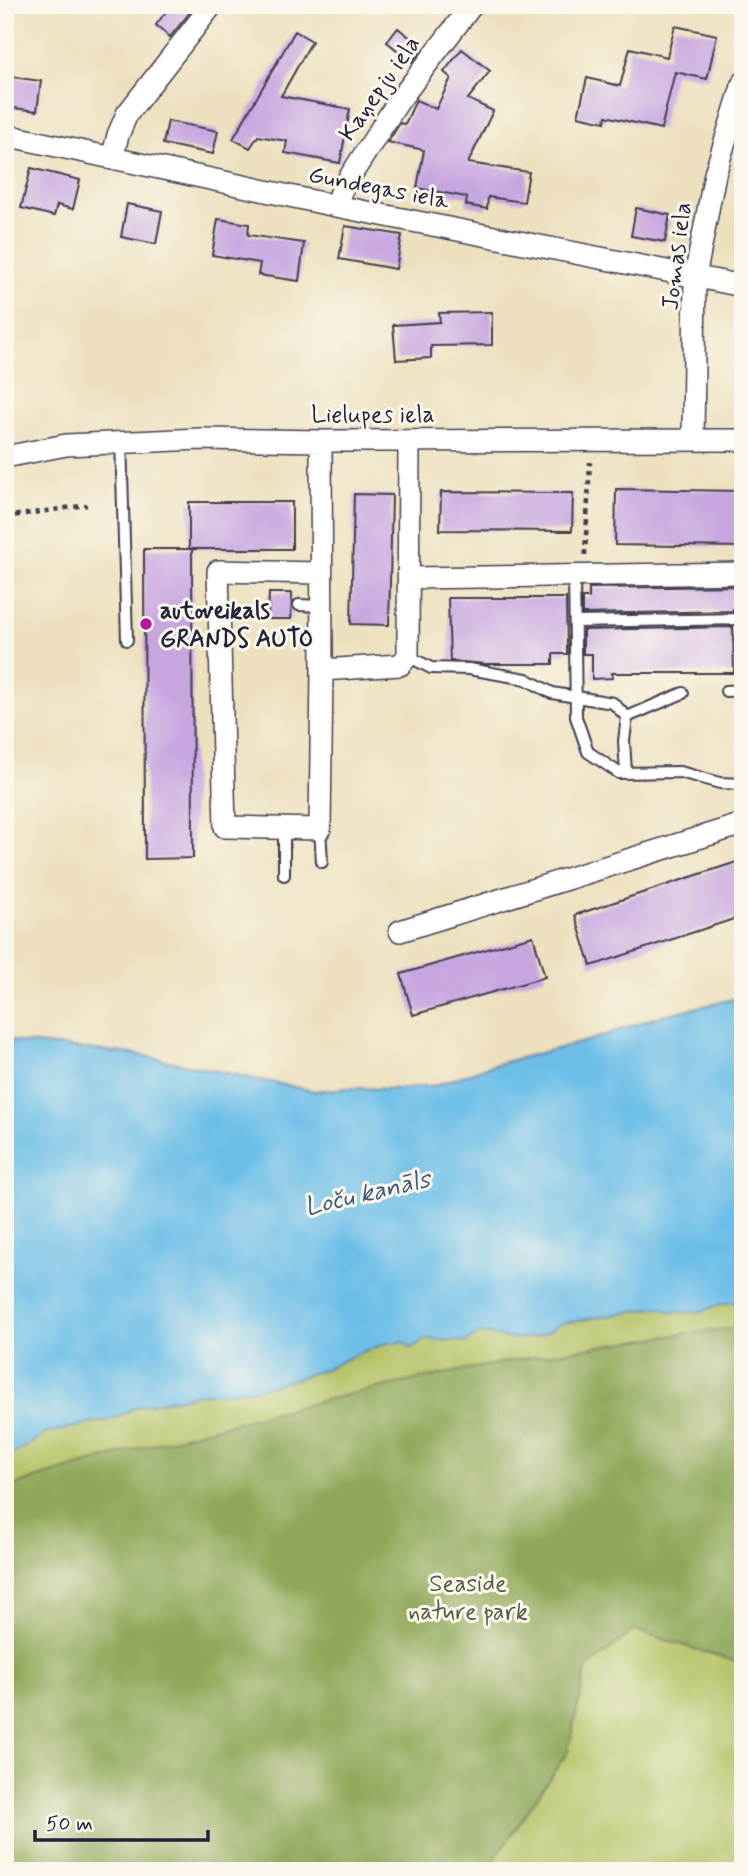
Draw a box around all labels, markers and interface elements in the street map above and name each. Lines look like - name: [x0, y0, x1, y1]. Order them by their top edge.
- street label: Kaņepju iela: [333, 30, 428, 148]
- street label: Gundegas iela: [306, 160, 452, 217]
- street label: Jomas iela: [655, 200, 699, 312]
- street label: Lielupes iela: [311, 400, 435, 431]
- place label: autoveikals GRANDS AUTO: [160, 596, 313, 655]
- marker: autoveikals GRANDS AUTO: [138, 616, 154, 632]
- water label: Loču kanāls: [301, 1162, 436, 1225]
- park label: Seaside nature park: [408, 1569, 528, 1628]
- scale bar: [35, 1799, 208, 1843]
- text: 50 m: [46, 1810, 93, 1838]

